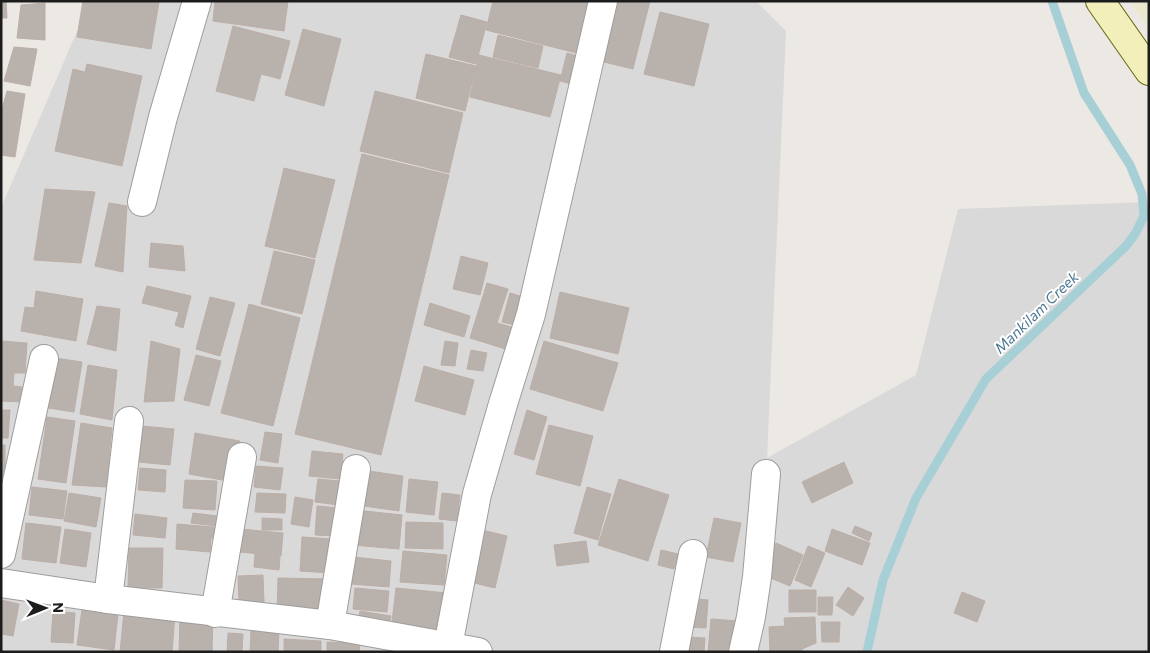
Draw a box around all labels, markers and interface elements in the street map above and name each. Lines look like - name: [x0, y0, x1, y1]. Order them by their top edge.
- water label: Mankilam Creek: [990, 267, 1083, 357]
- north arrow: [20, 583, 70, 633]
- text: N: [50, 602, 67, 613]

